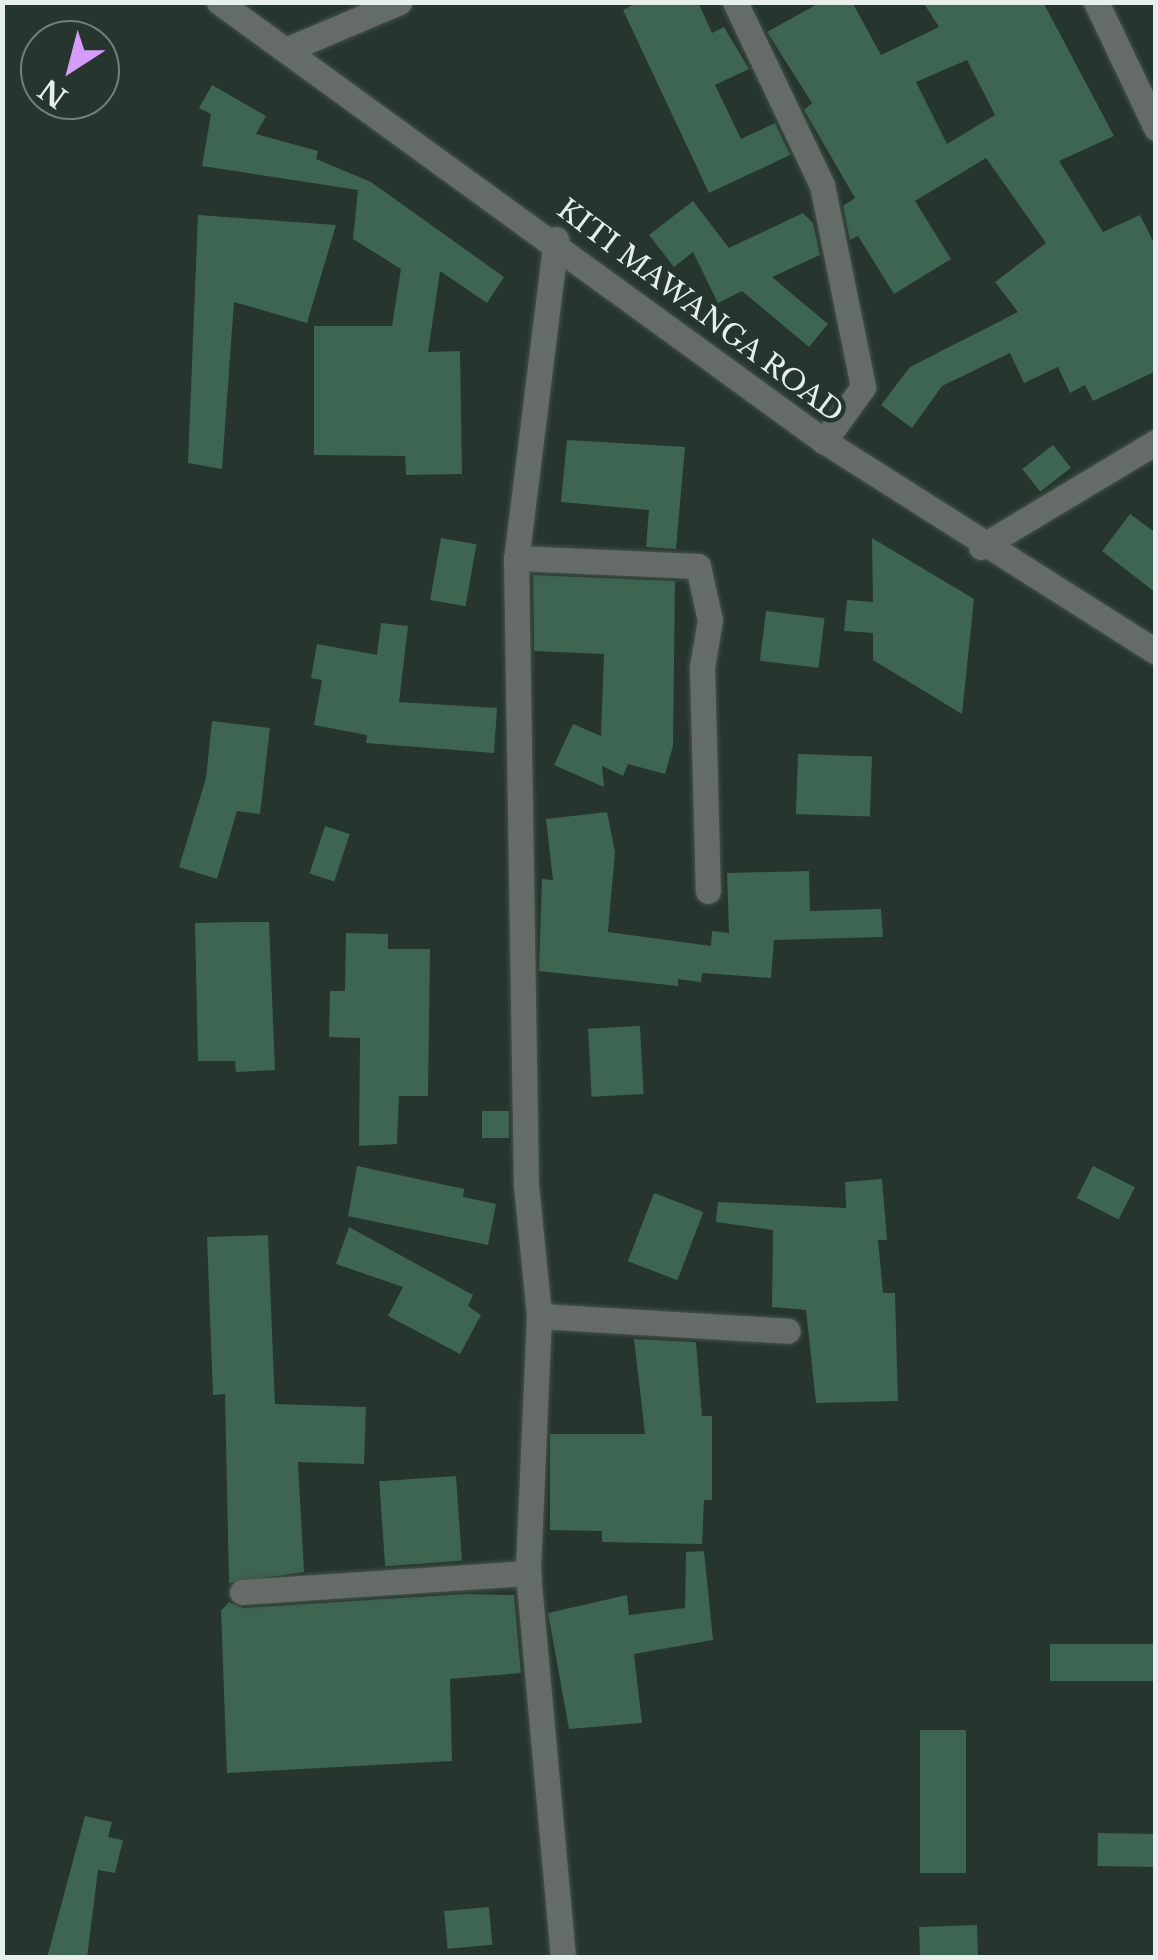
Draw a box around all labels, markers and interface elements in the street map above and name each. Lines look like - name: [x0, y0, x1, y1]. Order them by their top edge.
- north arrow: [20, 20, 120, 120]
- text: N: [32, 71, 74, 115]
- street label: KITI MAWANGA ROAD: [550, 192, 850, 430]

